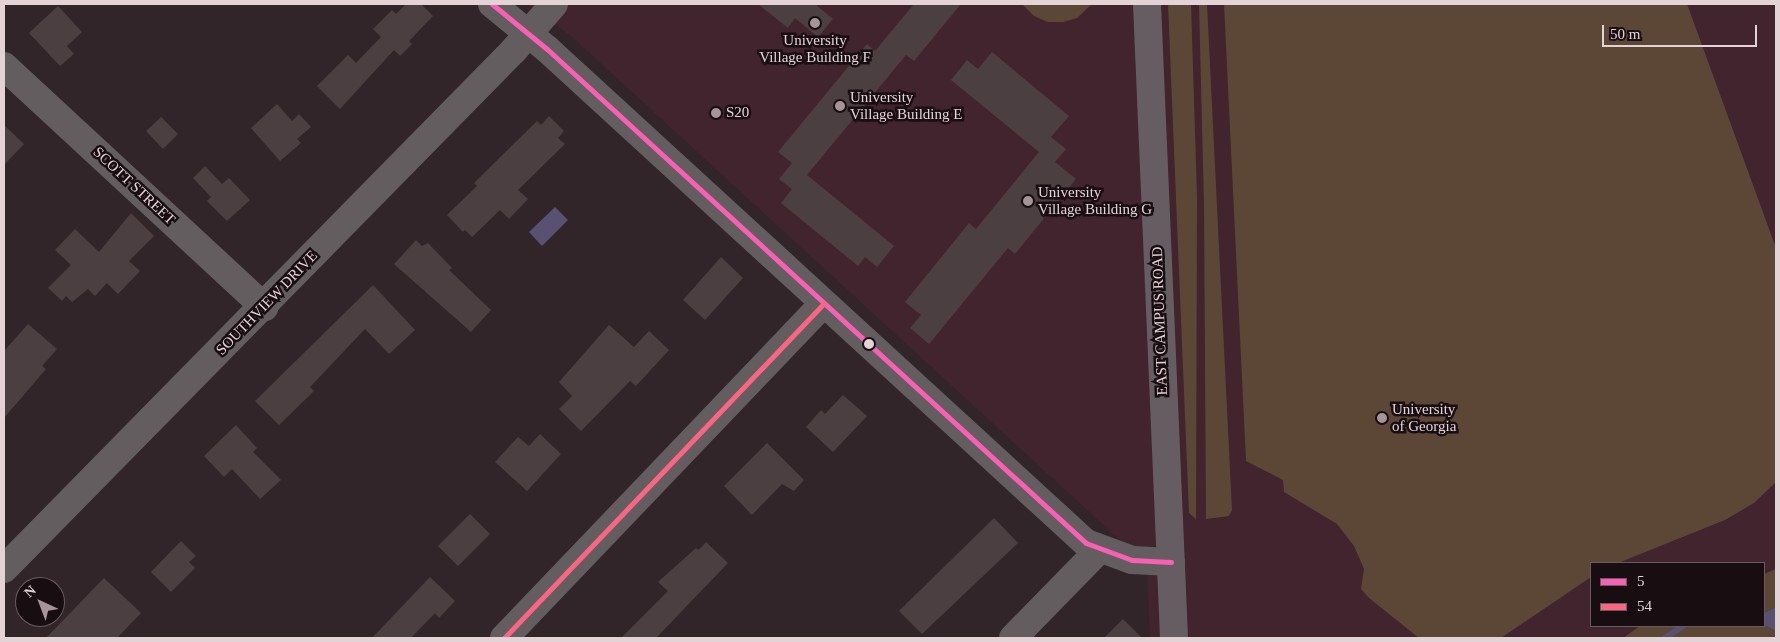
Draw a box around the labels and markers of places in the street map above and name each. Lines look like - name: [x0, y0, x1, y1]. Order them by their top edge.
- marker: University Village Building F: [809, 17, 821, 29]
- place label: University Village Building F: [759, 31, 871, 66]
- place label: University Village Building E: [850, 88, 962, 123]
- marker: University Village Building E: [834, 100, 846, 112]
- place label: S20: [726, 104, 749, 122]
- marker: S20: [710, 107, 722, 119]
- place label: University Village Building G: [1038, 183, 1152, 218]
- marker: University Village Building G: [1022, 195, 1034, 207]
- unlabelled marker: [864, 339, 874, 349]
- place label: University of Georgia: [1392, 400, 1456, 435]
- marker: University of Georgia: [1376, 412, 1388, 424]

